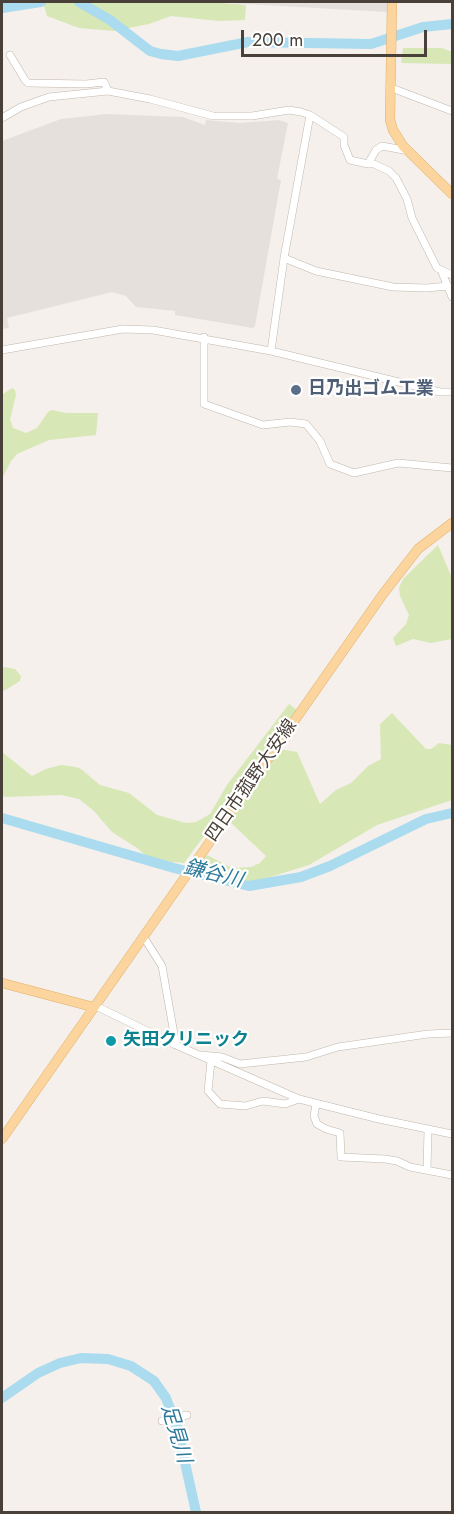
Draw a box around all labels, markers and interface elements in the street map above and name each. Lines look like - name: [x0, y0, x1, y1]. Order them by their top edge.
- scale bar: [244, 18, 430, 56]
- text: 200 m: [252, 27, 303, 53]
- place label: 日乃出ゴム工業: [308, 379, 434, 401]
- marker: 日乃出ゴム工業: [289, 383, 303, 397]
- street label: 四日市菰野大安線: [202, 716, 302, 846]
- water label: 鎌谷川: [181, 856, 245, 894]
- place label: 矢田クリニック: [123, 1030, 249, 1052]
- marker: 矢田クリニック: [104, 1034, 118, 1048]
- water label: 足見川: [155, 1402, 195, 1466]

